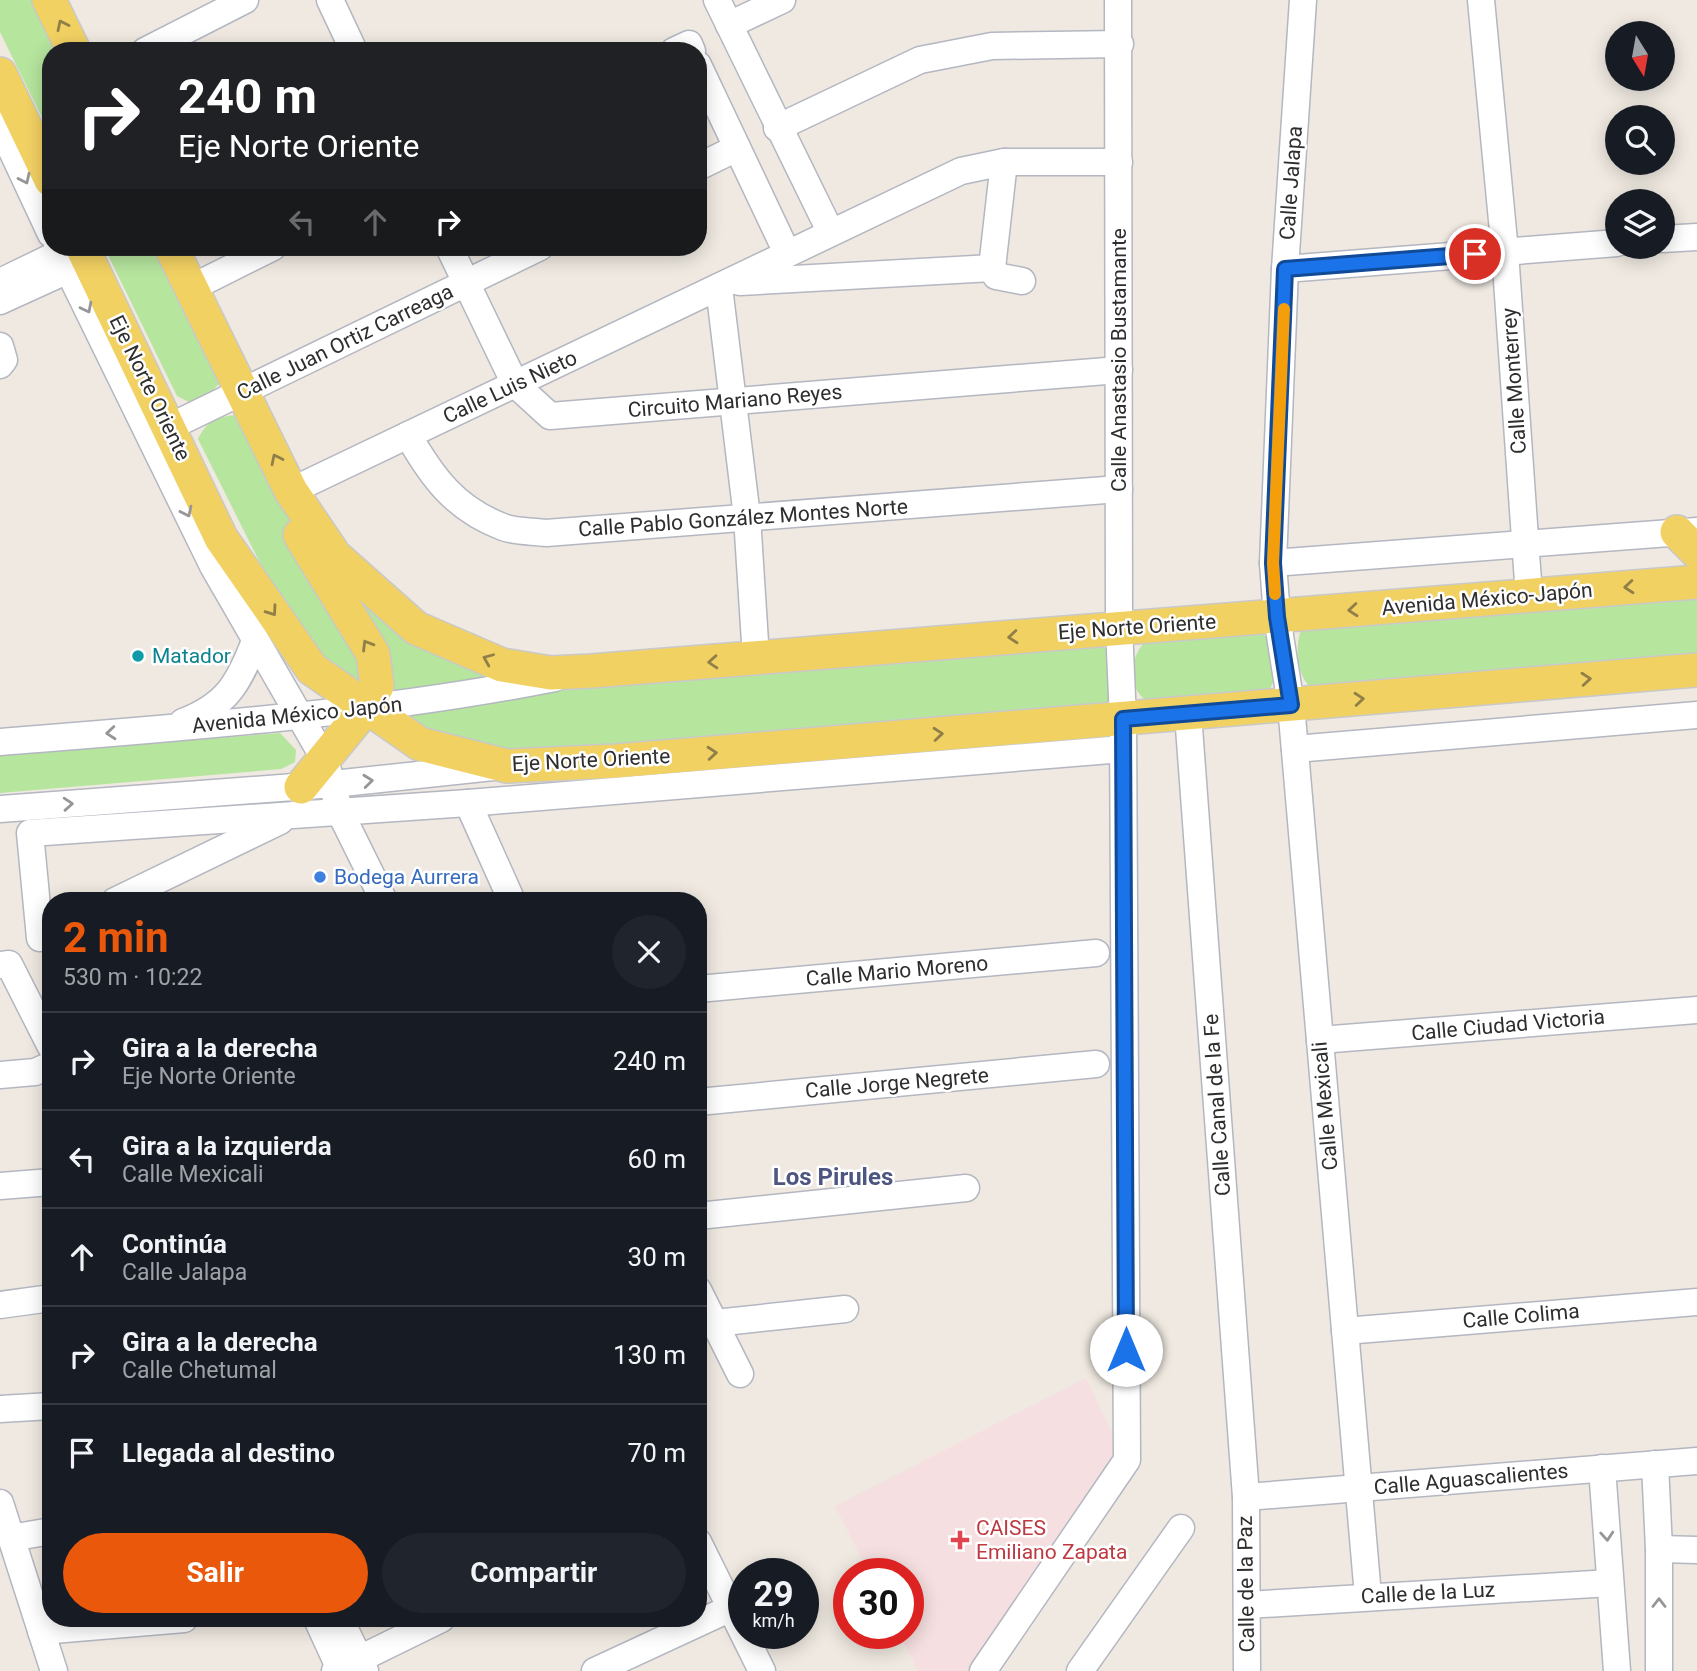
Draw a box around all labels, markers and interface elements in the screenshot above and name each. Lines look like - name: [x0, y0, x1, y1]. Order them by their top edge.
- one-way arrow: [56, 20, 70, 32]
- north arrow: [1605, 21, 1675, 91]
- map controls: [1605, 21, 1675, 259]
- text: 240 m: [178, 68, 317, 125]
- icon: right: [63, 70, 154, 161]
- button: search: [1605, 105, 1675, 175]
- street label: Calle Jalapa: [1275, 125, 1307, 241]
- text: Eje Norte Oriente: [178, 127, 420, 165]
- one-way arrow: [17, 172, 31, 184]
- button: layers: [1605, 189, 1675, 259]
- icon: left: [283, 203, 321, 241]
- icon: ahead: [356, 203, 394, 241]
- icon: right: [429, 203, 467, 241]
- pin: [1445, 224, 1505, 284]
- street label: Calle Anastasio Bustamante: [1107, 228, 1131, 492]
- icon: arrive: [1456, 235, 1494, 273]
- street label: Calle Juan Ortiz Carreaga: [233, 279, 457, 405]
- one-way arrow: [79, 301, 93, 313]
- street label: Calle Monterrey: [1497, 307, 1531, 455]
- street label: Eje Norte Oriente: [104, 312, 196, 464]
- street label: Calle Luis Nieto: [439, 345, 581, 429]
- street label: Circuito Mariano Reyes: [627, 380, 843, 422]
- one-way arrow: [270, 454, 284, 466]
- street label: Calle Pablo González Montes Norte: [577, 495, 909, 541]
- one-way arrow: [178, 505, 192, 517]
- street label: Avenida México-Japón: [1381, 578, 1593, 620]
- one-way arrow: [1623, 579, 1634, 594]
- one-way arrow: [1348, 602, 1359, 617]
- one-way arrow: [264, 603, 276, 616]
- street label: Eje Norte Oriente: [1057, 610, 1217, 644]
- one-way arrow: [1007, 629, 1018, 644]
- one-way arrow: [362, 640, 375, 653]
- place label: Matador: [152, 644, 231, 668]
- marker: Matador: [130, 648, 146, 664]
- one-way arrow: [483, 653, 495, 667]
- one-way arrow: [707, 654, 718, 669]
- one-way arrow: [1580, 672, 1591, 687]
- street label: Avenida México Japón: [191, 692, 403, 738]
- one-way arrow: [1354, 692, 1365, 707]
- one-way arrow: [105, 725, 116, 740]
- one-way arrow: [933, 727, 944, 742]
- street label: Eje Norte Oriente: [511, 744, 671, 776]
- one-way arrow: [706, 746, 717, 761]
- one-way arrow: [362, 773, 374, 788]
- one-way arrow: [63, 796, 74, 811]
- place label: Bodega Aurrera: [334, 865, 479, 889]
- marker: Bodega Aurrera: [312, 869, 328, 885]
- text: 2 min: [63, 913, 169, 962]
- button: close: [612, 915, 686, 989]
- street label: Calle Mario Moreno: [805, 951, 989, 991]
- text: 530 m · 10:22: [63, 964, 202, 991]
- street label: Calle Ciudad Victoria: [1410, 1005, 1606, 1045]
- street label: Calle Canal de la Fe: [1199, 1013, 1235, 1197]
- text: Gira a la derecha: [122, 1033, 318, 1063]
- street label: Calle Mexicali: [1307, 1041, 1343, 1171]
- icon: right: [63, 1042, 101, 1080]
- text: 240 m: [613, 1046, 686, 1076]
- text: Eje Norte Oriente: [122, 1063, 296, 1090]
- street label: Calle Jorge Negrete: [804, 1063, 990, 1103]
- text: Gira a la izquierda: [122, 1131, 332, 1161]
- icon: left: [63, 1140, 101, 1178]
- text: 60 m: [628, 1144, 686, 1174]
- text: Calle Mexicali: [122, 1161, 264, 1188]
- district label: Los Pirules: [773, 1163, 893, 1191]
- text: Continúa: [122, 1229, 227, 1259]
- icon: ahead: [63, 1238, 101, 1276]
- text: 30 m: [628, 1242, 686, 1272]
- text: Calle Jalapa: [122, 1259, 247, 1286]
- street label: Calle Colima: [1461, 1299, 1581, 1333]
- position arrow: [1089, 1313, 1163, 1387]
- text: Gira a la derecha: [122, 1327, 318, 1357]
- icon: right: [63, 1336, 101, 1374]
- text: 130 m: [613, 1340, 686, 1370]
- text: Calle Chetumal: [122, 1357, 277, 1384]
- icon: arrive: [63, 1434, 101, 1472]
- text: Llegada al destino: [122, 1438, 335, 1468]
- text: 70 m: [628, 1438, 686, 1468]
- street label: Calle Aguascalientes: [1373, 1459, 1569, 1499]
- place label: CAISES Emiliano Zapata: [976, 1516, 1127, 1564]
- street label: Calle de la Paz: [1233, 1516, 1259, 1652]
- marker: CAISES Emiliano Zapata: [950, 1530, 970, 1550]
- one-way arrow: [1599, 1531, 1614, 1542]
- button: Salir: [63, 1533, 368, 1613]
- button: Compartir: [382, 1533, 686, 1613]
- speed limit sign: 30: [833, 1558, 924, 1649]
- text: 29: [753, 1574, 794, 1615]
- street label: Calle de la Luz: [1360, 1577, 1496, 1609]
- one-way arrow: [1651, 1597, 1667, 1608]
- text: km/h: [752, 1610, 795, 1631]

